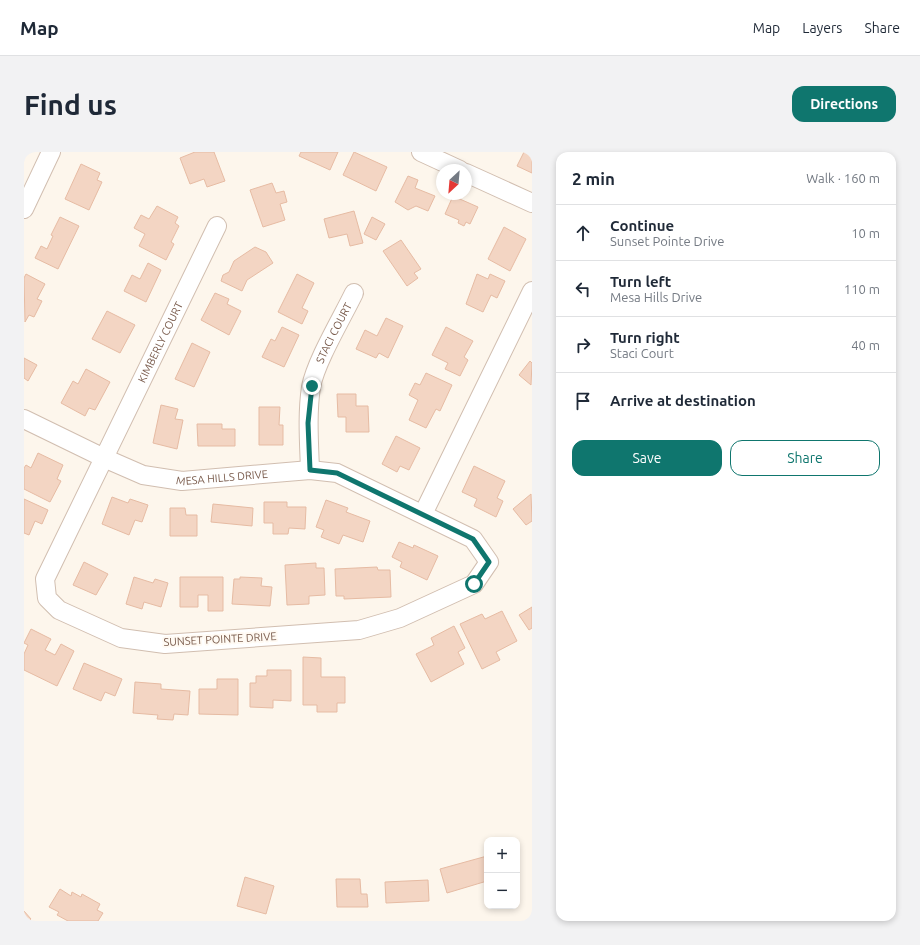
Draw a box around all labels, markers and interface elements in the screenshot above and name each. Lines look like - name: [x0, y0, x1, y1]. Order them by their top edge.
- text: Map: [20, 17, 59, 39]
- text: Map: [753, 20, 780, 36]
- text: Layers: [802, 20, 842, 36]
- text: Share: [864, 20, 900, 36]
- button: Directions: [792, 86, 896, 122]
- text: Find us: [24, 89, 117, 120]
- north arrow: [436, 164, 472, 200]
- text: 2 min: [572, 169, 615, 188]
- text: Walk · 160 m: [806, 171, 880, 185]
- text: Continue: [610, 217, 674, 234]
- icon: ahead: [572, 222, 594, 244]
- text: 10 m: [851, 226, 880, 240]
- text: Sunset Pointe Drive: [610, 234, 724, 248]
- text: Turn left: [610, 273, 671, 290]
- icon: left: [572, 278, 594, 300]
- text: 110 m: [844, 282, 880, 296]
- text: Mesa Hills Drive: [610, 290, 702, 304]
- street label: KIMBERLY COURT: [136, 300, 185, 385]
- street label: STACI COURT: [314, 301, 354, 365]
- text: Turn right: [610, 329, 680, 346]
- icon: right: [572, 334, 594, 356]
- text: 40 m: [851, 338, 880, 352]
- text: Staci Court: [610, 346, 674, 360]
- route end: [303, 377, 321, 395]
- icon: arrive: [572, 390, 594, 412]
- text: Arrive at destination: [610, 392, 756, 409]
- button: Save: [572, 440, 722, 476]
- button: Share: [730, 440, 880, 476]
- street label: MESA HILLS DRIVE: [175, 468, 268, 487]
- route start: [465, 575, 483, 593]
- street label: SUNSET POINTE DRIVE: [163, 630, 277, 648]
- map controls: [484, 837, 520, 909]
- button: +: [484, 837, 520, 873]
- button: −: [484, 873, 520, 909]

